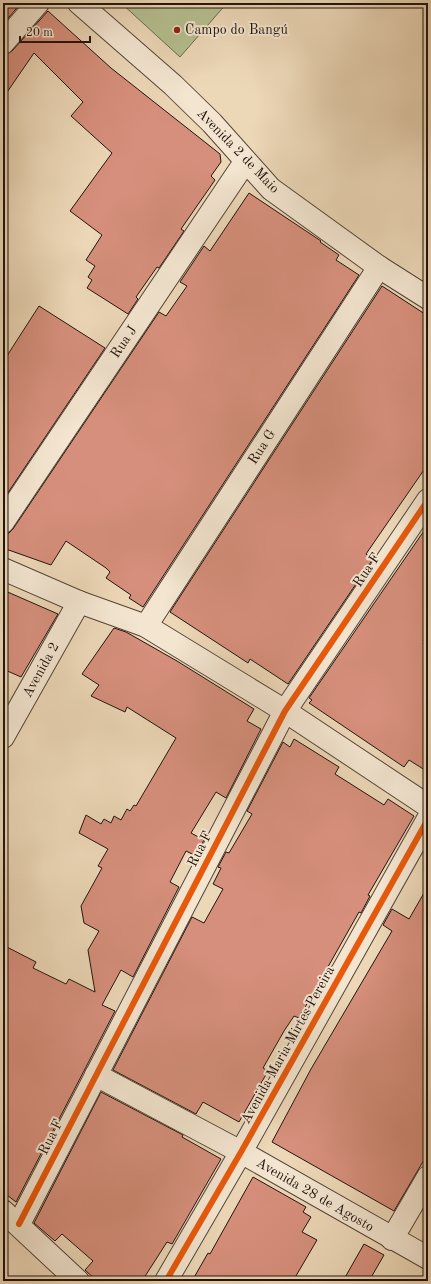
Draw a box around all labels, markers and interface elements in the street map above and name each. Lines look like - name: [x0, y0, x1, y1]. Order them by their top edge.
- scale bar: [20, 18, 90, 44]
- place label: Campo do Bangú: [185, 23, 288, 37]
- marker: Campo do Bangú: [172, 25, 182, 35]
- text: 20 m: [26, 27, 53, 39]
- street label: Avenida 2 de Maio: [194, 106, 282, 196]
- street label: Rua J: [108, 323, 140, 361]
- street label: Rua G: [246, 427, 278, 467]
- street label: Rua F: [351, 550, 383, 590]
- street label: Avenida 2: [20, 640, 62, 700]
- street label: Rua F: [185, 829, 215, 869]
- street label: Avenida Maria Mirtes Pereira: [239, 964, 337, 1126]
- street label: Rua F: [36, 1117, 66, 1157]
- street label: Avenida 28 de Agosto: [254, 1156, 376, 1234]

